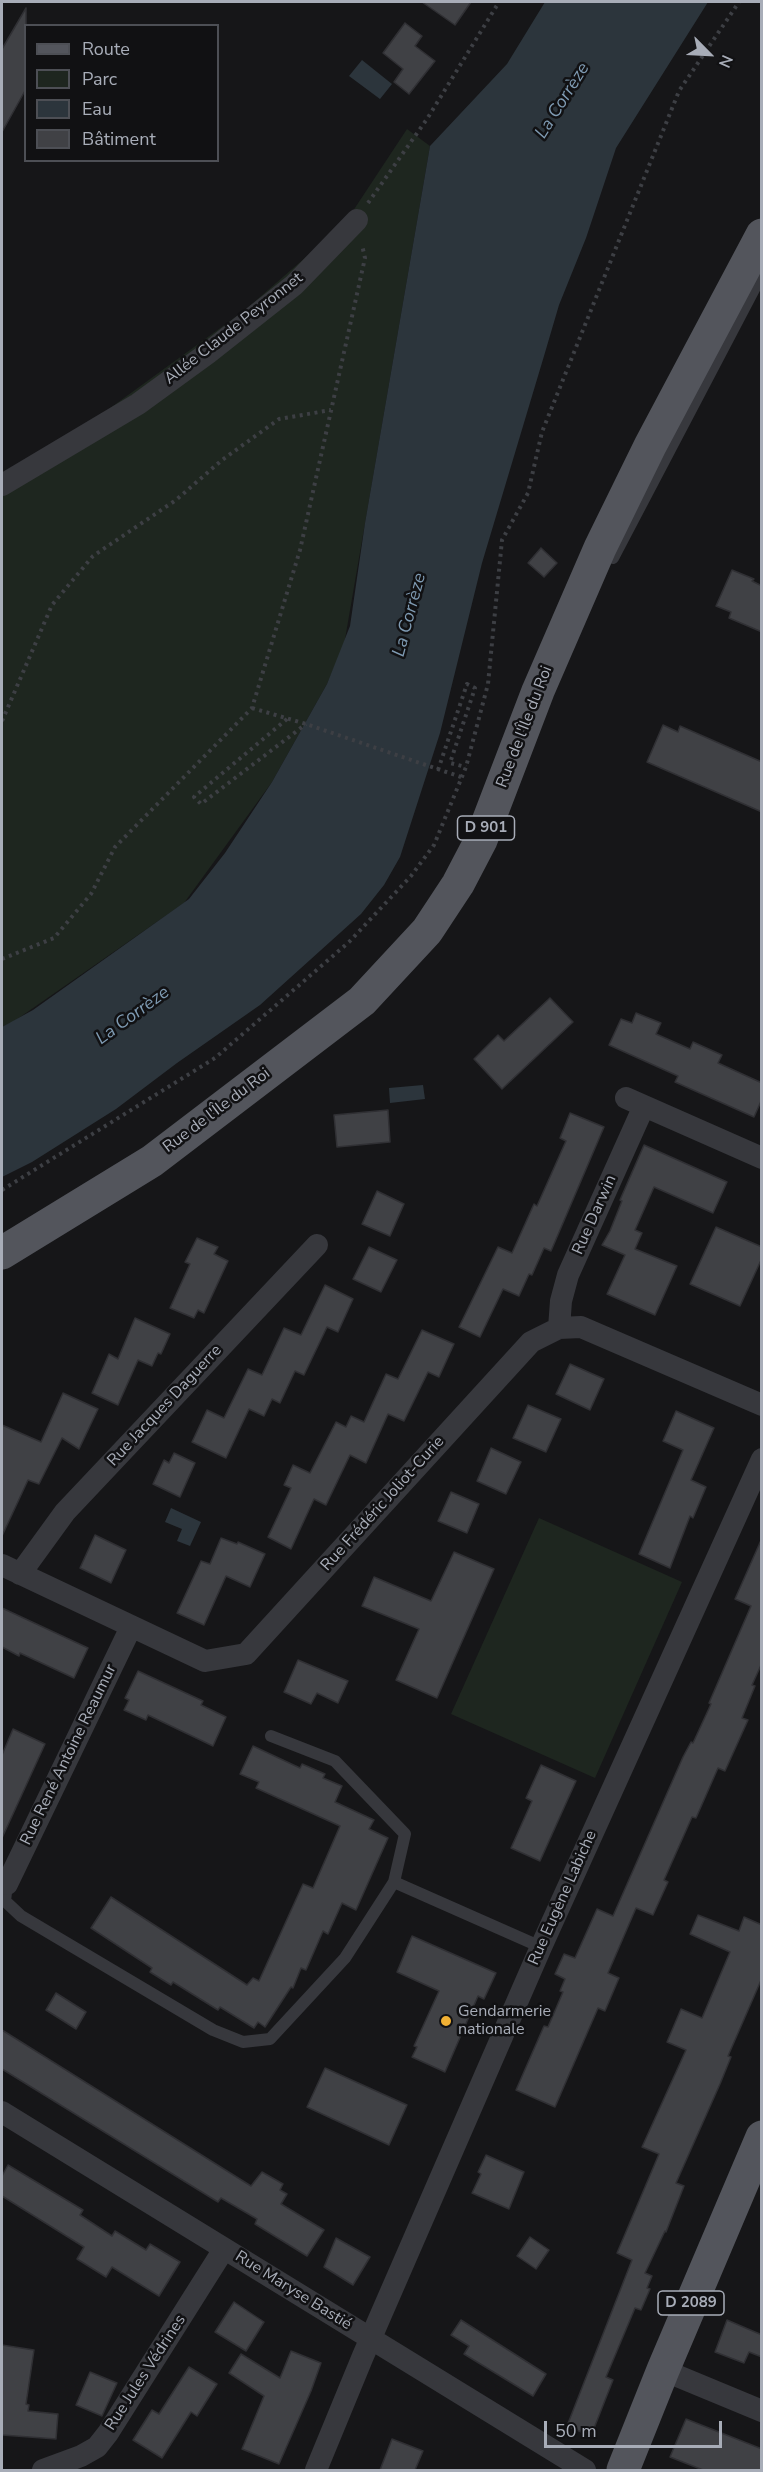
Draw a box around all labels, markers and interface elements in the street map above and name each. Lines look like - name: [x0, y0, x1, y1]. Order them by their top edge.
- legend: [24, 24, 219, 162]
- north arrow: [679, 24, 739, 84]
- text: Route: [82, 37, 130, 61]
- text: N: [713, 51, 738, 71]
- water label: La Corrèze: [531, 59, 595, 143]
- text: Parc: [82, 67, 117, 91]
- text: Eau: [82, 97, 112, 121]
- text: Bâtiment: [82, 127, 156, 151]
- street label: Allée Claude Peyronnet: [161, 269, 307, 389]
- water label: La Corrèze: [389, 571, 431, 659]
- street label: Rue de l'Île du Roi: [493, 663, 557, 791]
- road number: D 901: [458, 816, 514, 840]
- water label: La Corrèze: [92, 982, 174, 1050]
- street label: Rue de l'Île du Roi: [160, 1065, 274, 1157]
- street label: Rue Darwin: [569, 1172, 621, 1258]
- street label: Rue Jacques Daguerre: [104, 1341, 226, 1471]
- street label: Rue Frédéric Joliot-Curie: [317, 1433, 449, 1575]
- street label: Rue René Antoine Reaumur: [17, 1662, 121, 1848]
- street label: Rue Eugène Labiche: [525, 1828, 601, 1968]
- place label: Gendarmerie nationale: [458, 2002, 551, 2040]
- marker: Gendarmerie nationale: [439, 2014, 453, 2028]
- street label: Rue Maryse Bastié: [231, 2247, 355, 2335]
- road number: D 2089: [658, 2291, 724, 2315]
- street label: Rue Jules Védrines: [101, 2312, 191, 2434]
- scale bar: [547, 2409, 726, 2447]
- text: 50 m: [555, 2419, 597, 2443]

